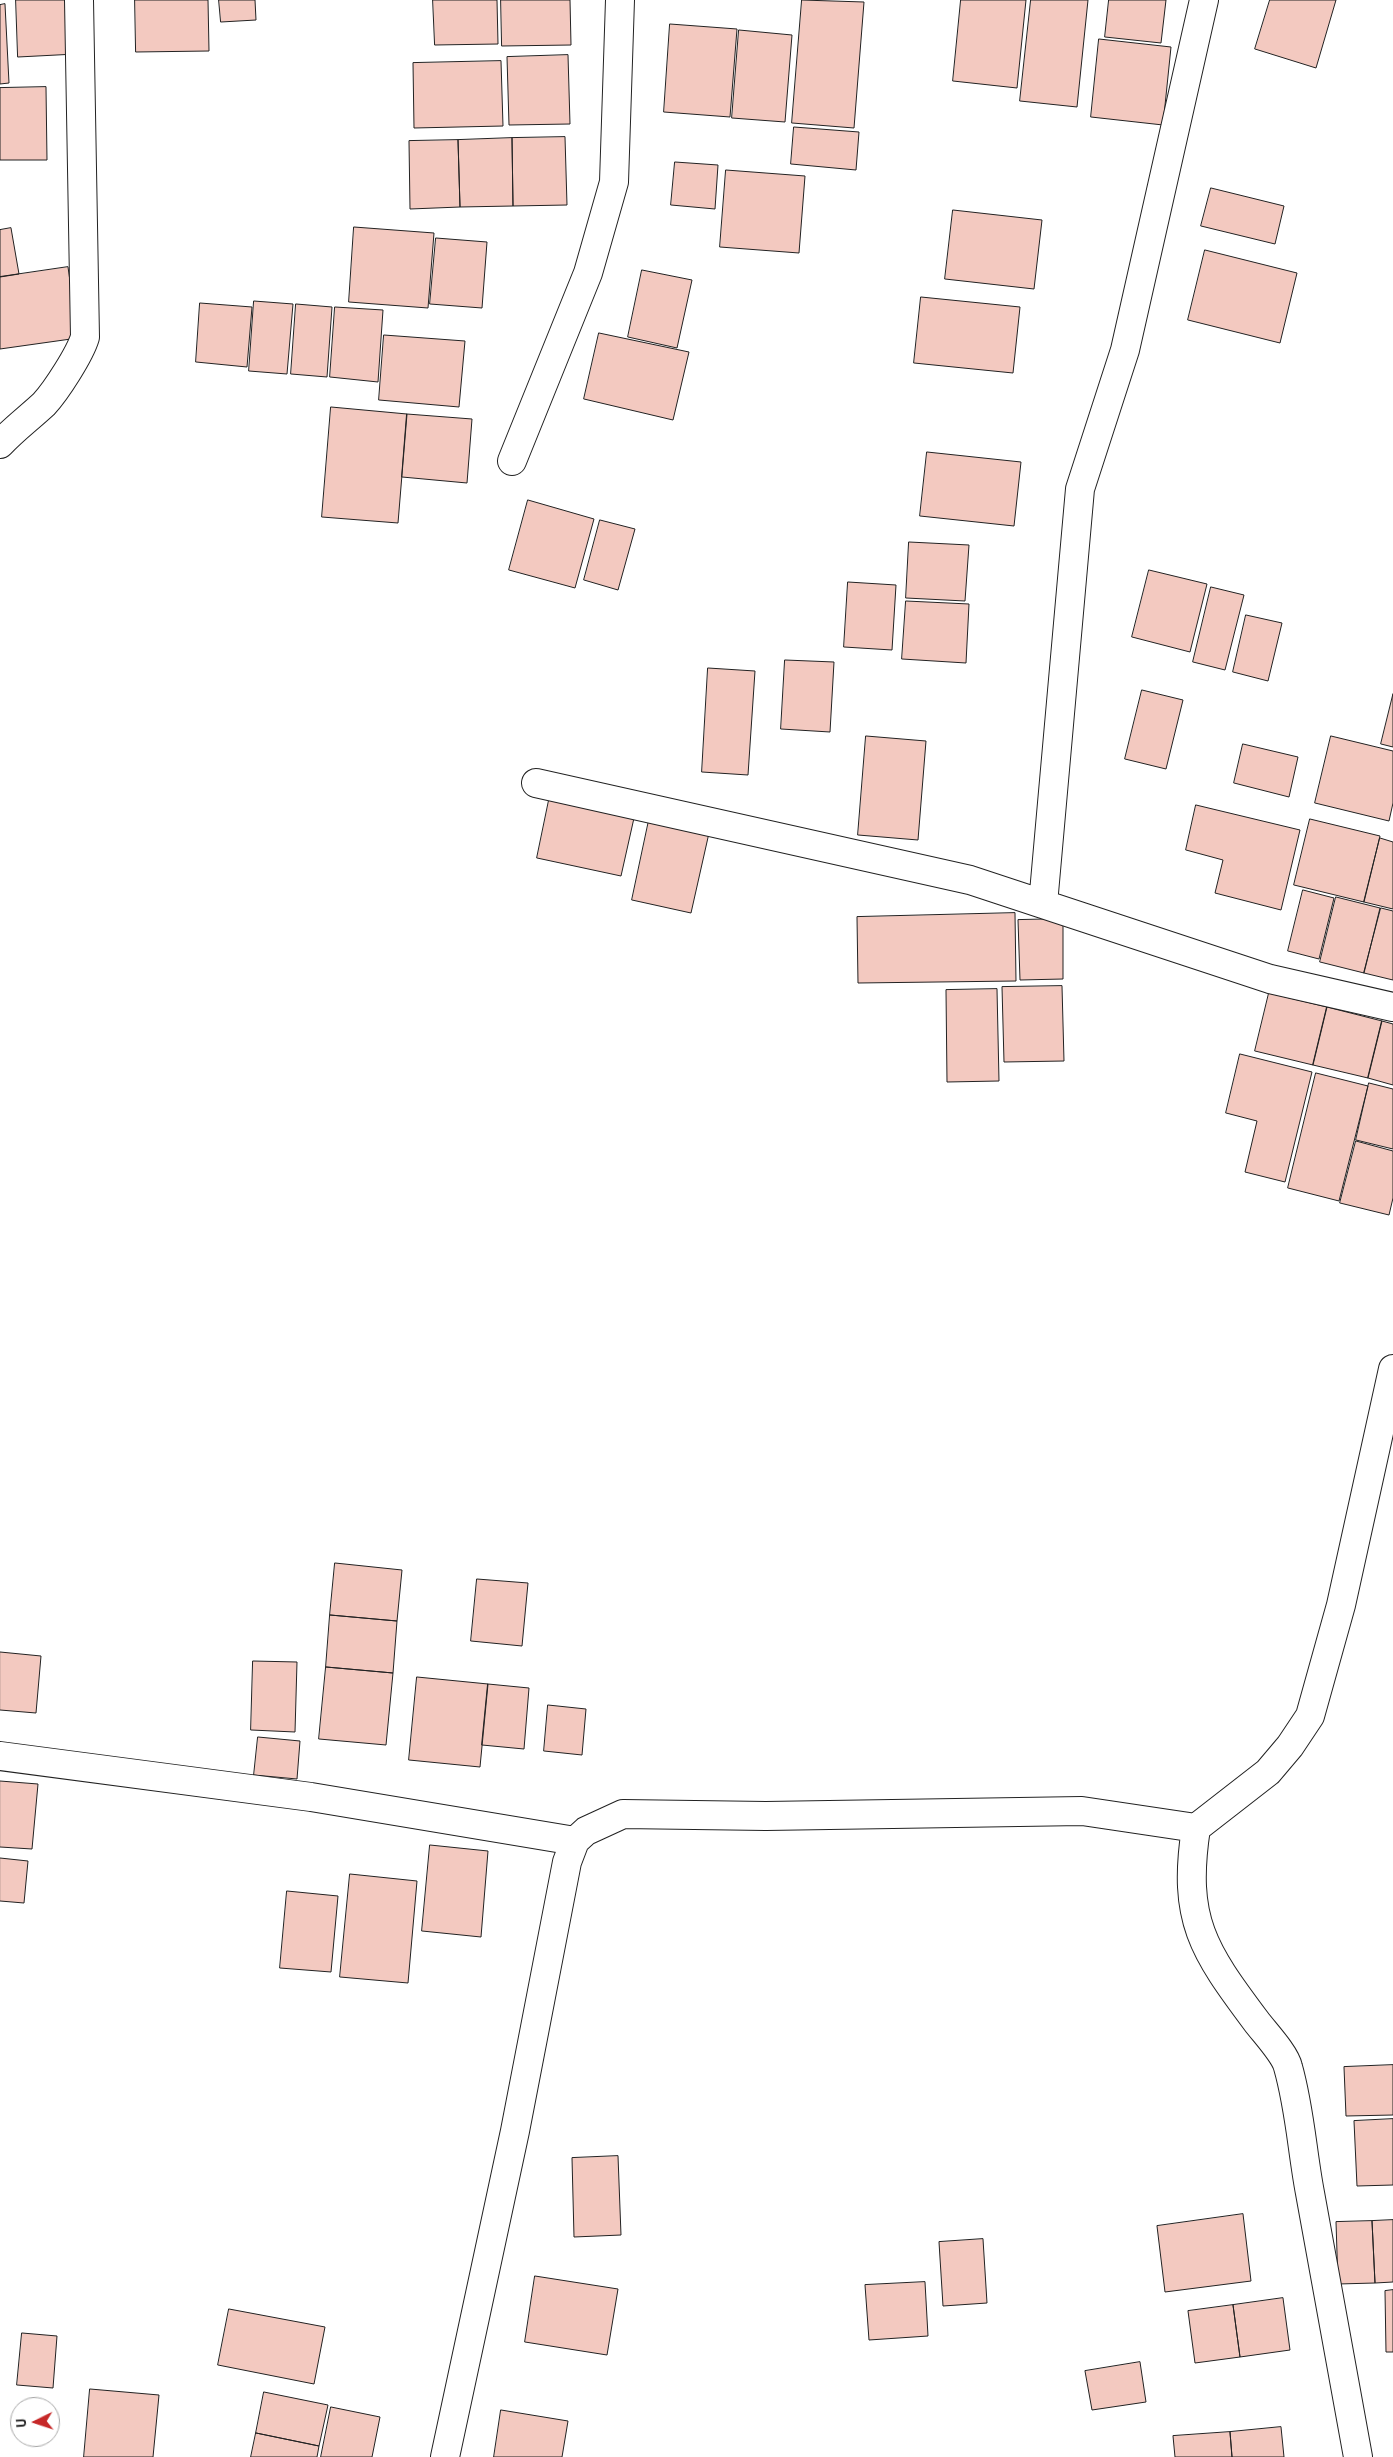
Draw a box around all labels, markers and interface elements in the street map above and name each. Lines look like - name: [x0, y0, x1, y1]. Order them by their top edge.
- north arrow: [10, 2397, 60, 2447]
- text: U: [12, 2418, 30, 2428]

